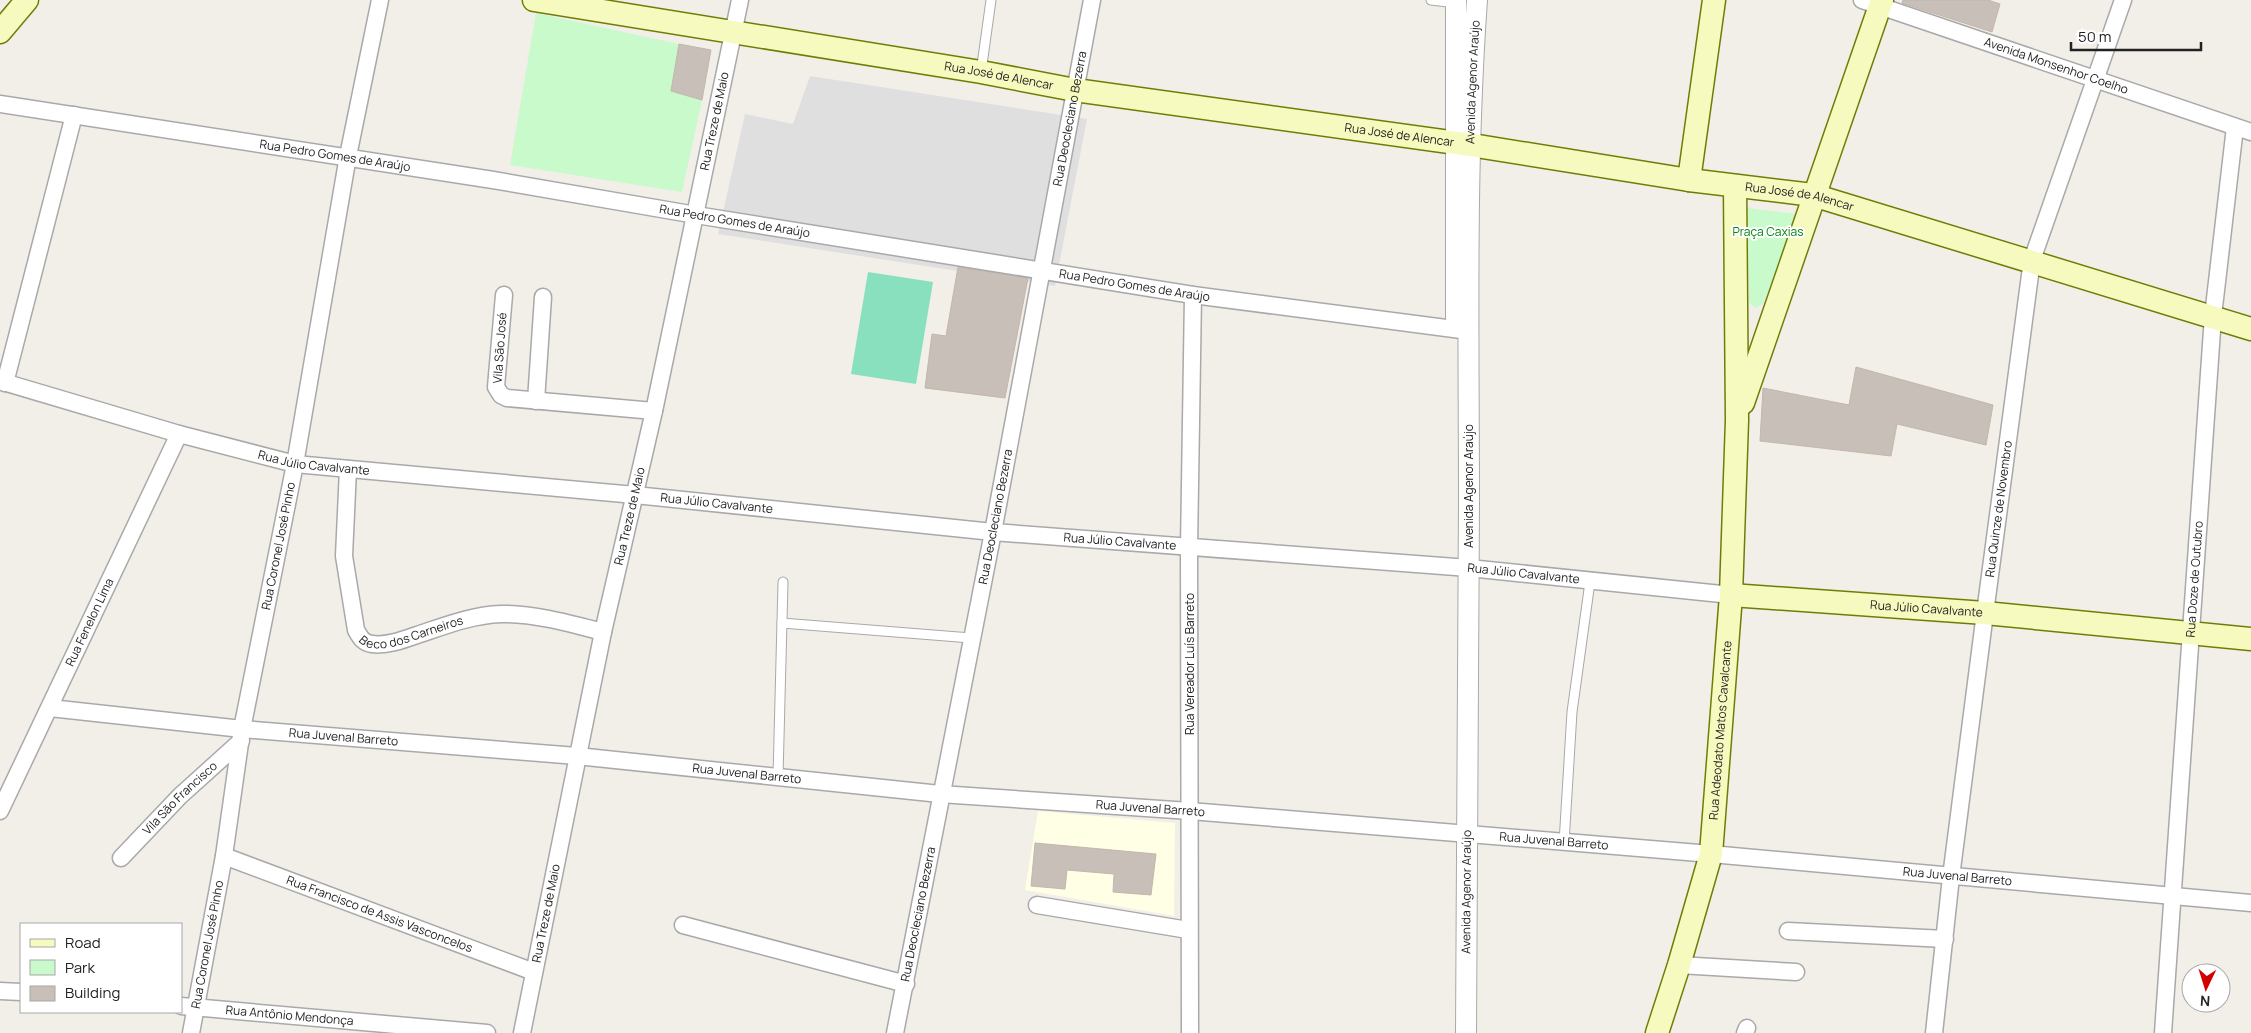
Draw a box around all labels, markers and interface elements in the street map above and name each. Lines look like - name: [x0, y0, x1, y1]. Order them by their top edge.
- street label: Avenida Agenor Araújo: [1461, 20, 1484, 144]
- scale bar: [2071, 20, 2201, 52]
- text: 50 m: [2078, 26, 2112, 47]
- street label: Avenida Monsenhor Coelho: [1982, 33, 2131, 98]
- street label: Rua Deocleciano Bezerra: [1049, 50, 1090, 187]
- street label: Rua José de Alencar: [943, 57, 1056, 94]
- street label: Rua Treze de Maio: [696, 70, 733, 172]
- street label: Rua José de Alencar: [1344, 119, 1456, 151]
- street label: Rua Pedro Gomes de Araújo: [258, 135, 412, 175]
- street label: Rua José de Alencar: [1744, 178, 1857, 215]
- street label: Rua Pedro Gomes de Araújo: [658, 200, 811, 241]
- park label: Praça Caxias: [1732, 223, 1804, 240]
- street label: Rua Pedro Gomes de Araújo: [1058, 265, 1211, 305]
- street label: Vila São José: [489, 312, 510, 384]
- street label: Avenida Agenor Araújo: [1460, 424, 1477, 548]
- street label: Rua Quinze de Novembro: [1981, 440, 2016, 578]
- street label: Rua Júlio Cavalvante: [256, 446, 371, 479]
- street label: Rua Deocleciano Bezerra: [974, 448, 1016, 586]
- street label: Rua Treze de Maio: [610, 465, 649, 567]
- street label: Rua Coronel José Pinho: [257, 480, 299, 611]
- street label: Rua Júlio Cavalvante: [660, 489, 774, 517]
- street label: Rua Doze de Outubro: [2182, 520, 2207, 638]
- street label: Rua Júlio Cavalvante: [1063, 528, 1177, 554]
- street label: Rua Júlio Cavalvante: [1466, 559, 1581, 587]
- street label: Rua Fenelon Lima: [61, 575, 117, 669]
- street label: Rua Vereador Luís Barreto: [1181, 593, 1198, 735]
- street label: Rua Júlio Cavalvante: [1870, 596, 1984, 621]
- street label: Beco dos Carneiros: [355, 612, 465, 652]
- street label: Rua Adeodato Matos Cavalcante: [1705, 640, 1735, 821]
- street label: Rua Juvenal Barreto: [288, 724, 399, 750]
- street label: Vila São Francisco: [138, 757, 221, 838]
- street label: Rua Juvenal Barreto: [692, 759, 802, 787]
- street label: Rua Juvenal Barreto: [1095, 796, 1206, 820]
- street label: Rua Juvenal Barreto: [1499, 828, 1609, 854]
- street label: Avenida Agenor Araújo: [1457, 830, 1475, 954]
- street label: Rua Deocleciano Bezerra: [896, 845, 939, 983]
- street label: Rua Juvenal Barreto: [1902, 862, 2013, 889]
- street label: Rua Treze de Maio: [527, 863, 564, 964]
- street label: Rua Francisco de Assis Vasconcelos: [284, 871, 475, 956]
- street label: Rua Coronel José Pinho: [187, 879, 227, 1010]
- legend: [20, 923, 182, 1013]
- text: Road: [65, 932, 101, 953]
- text: Park: [65, 957, 95, 978]
- north arrow: [2181, 963, 2231, 1013]
- text: Building: [65, 982, 120, 1003]
- text: N: [2199, 992, 2211, 1011]
- street label: Rua Antônio Mendonça: [225, 1001, 354, 1029]

